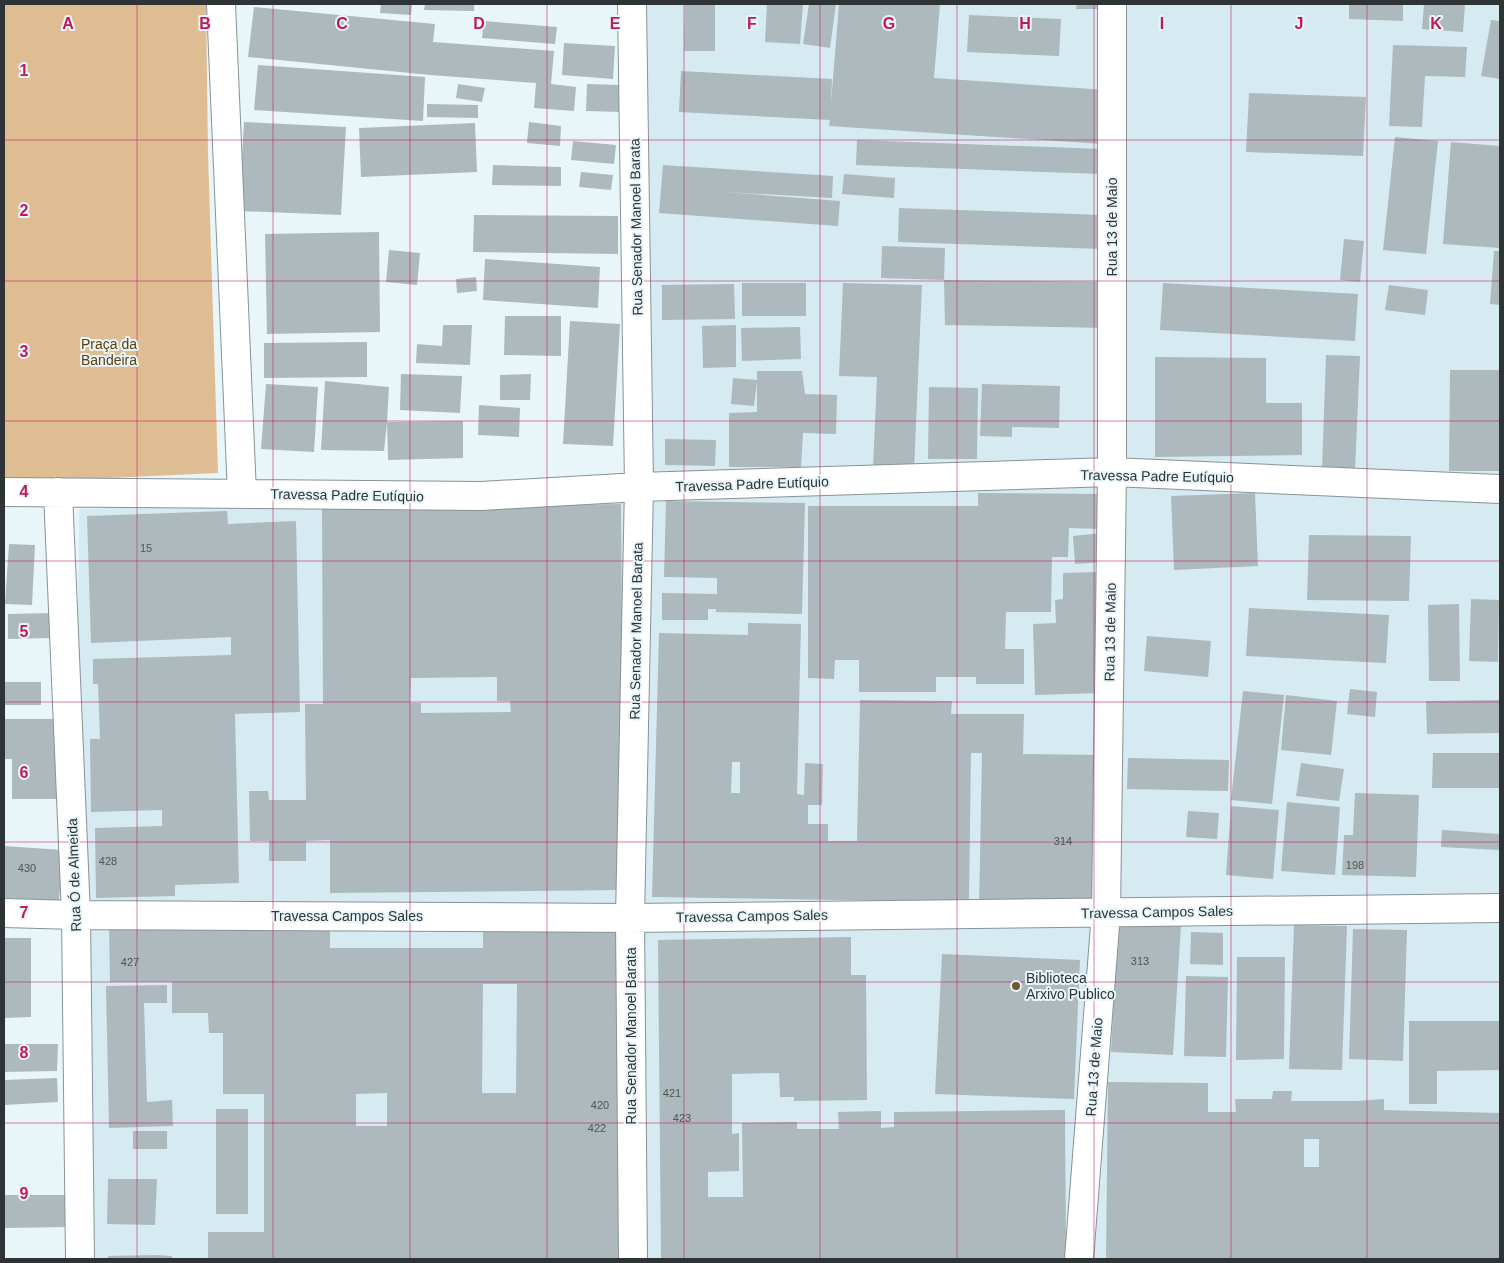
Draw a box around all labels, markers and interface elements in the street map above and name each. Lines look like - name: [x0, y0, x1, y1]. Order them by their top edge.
- text: A: [62, 15, 74, 32]
- text: B: [199, 15, 211, 32]
- text: C: [336, 15, 348, 32]
- text: D: [473, 15, 485, 32]
- text: E: [610, 15, 621, 32]
- text: F: [747, 15, 757, 32]
- text: G: [883, 15, 895, 32]
- text: H: [1019, 15, 1031, 32]
- text: I: [1160, 15, 1164, 32]
- text: J: [1295, 15, 1303, 32]
- text: K: [1430, 15, 1442, 32]
- text: 1: [20, 62, 29, 79]
- street label: Rua Senador Manoel Barata: [626, 138, 646, 316]
- street label: Rua 13 de Maio: [1104, 177, 1120, 276]
- text: 2: [20, 202, 29, 219]
- park label: Praça da Bandeira: [81, 336, 137, 368]
- text: 3: [20, 343, 29, 360]
- street label: Travessa Padre Eutíquio: [1080, 467, 1234, 485]
- street label: Travessa Padre Eutíquio: [675, 473, 829, 495]
- text: 4: [20, 483, 29, 500]
- street label: Travessa Padre Eutíquio: [270, 486, 424, 504]
- house number: 15: [140, 542, 152, 554]
- street label: Rua Senador Manoel Barata: [626, 542, 646, 720]
- street label: Rua 13 de Maio: [1101, 582, 1119, 682]
- text: 5: [20, 623, 29, 640]
- text: 6: [20, 764, 29, 781]
- street label: Rua Ó de Almeida: [64, 818, 84, 932]
- house number: 314: [1054, 835, 1072, 847]
- house number: 428: [99, 855, 117, 867]
- house number: 198: [1346, 859, 1364, 871]
- house number: 430: [18, 862, 36, 874]
- street label: Travessa Campos Sales: [1081, 903, 1233, 921]
- text: 7: [20, 904, 29, 921]
- street label: Travessa Campos Sales: [676, 907, 828, 925]
- street label: Travessa Campos Sales: [271, 908, 423, 924]
- street label: Rua Senador Manoel Barata: [623, 947, 639, 1125]
- house number: 313: [1131, 955, 1149, 967]
- house number: 427: [121, 956, 139, 968]
- place label: Biblioteca Arxivo Publico: [1026, 970, 1115, 1002]
- marker: Biblioteca Arxivo Publico: [1010, 980, 1022, 992]
- street label: Rua 13 de Maio: [1083, 1017, 1105, 1117]
- text: 8: [20, 1044, 29, 1061]
- house number: 421: [663, 1087, 681, 1099]
- house number: 420: [591, 1099, 609, 1111]
- house number: 423: [673, 1112, 691, 1124]
- house number: 422: [588, 1122, 606, 1134]
- text: 9: [20, 1185, 29, 1202]

